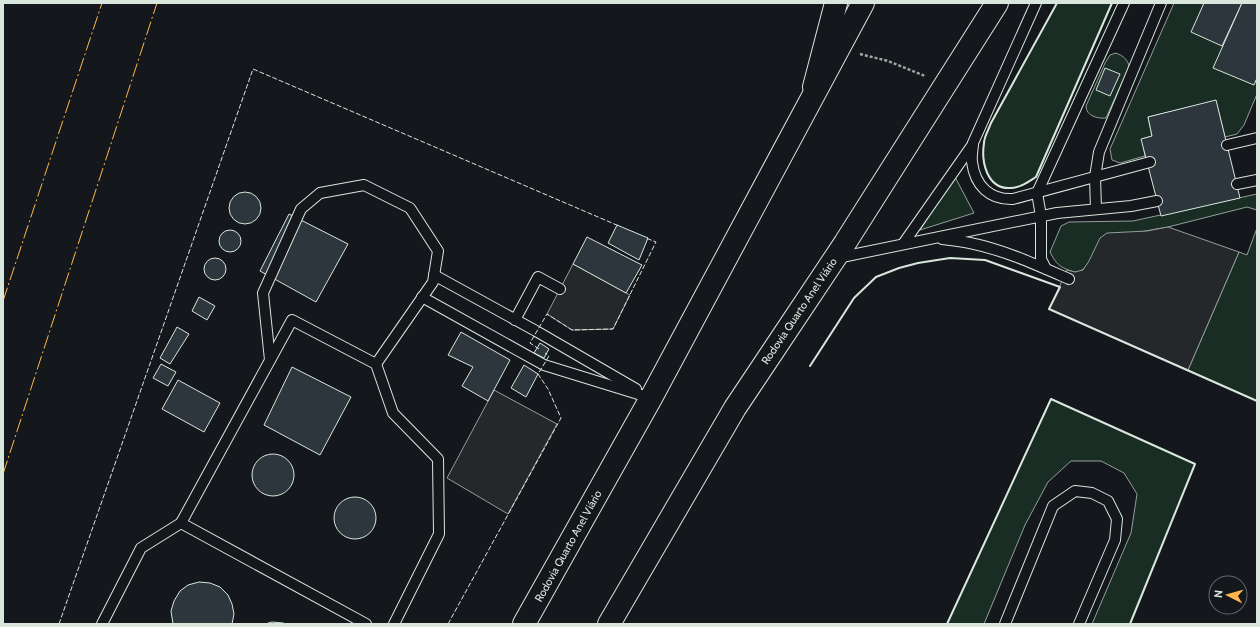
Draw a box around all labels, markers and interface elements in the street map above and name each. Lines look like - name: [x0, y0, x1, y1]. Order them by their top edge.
- street label: Rodovia Quarto Anel Viário: [758, 255, 840, 367]
- street label: Rodovia Quarto Anel Viário: [531, 488, 605, 604]
- north arrow: [1208, 575, 1248, 615]
- text: N: [1211, 589, 1225, 599]

